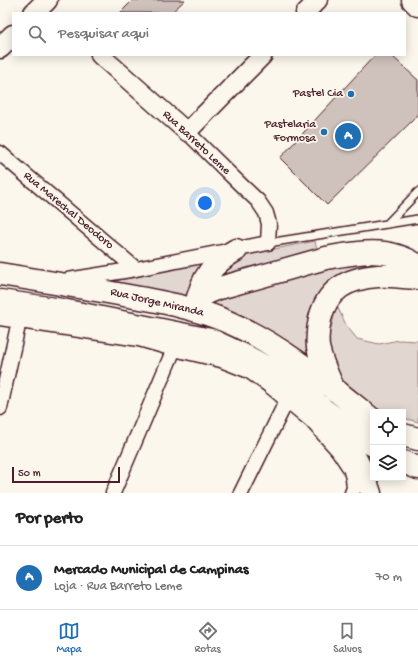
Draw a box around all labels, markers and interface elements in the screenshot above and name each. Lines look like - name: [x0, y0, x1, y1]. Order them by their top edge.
- search box: [12, 12, 406, 56]
- icon: search: [26, 23, 48, 45]
- text: Pesquisar aqui: [58, 25, 149, 43]
- place label: Pastel Cia: [292, 87, 343, 101]
- marker: Pastel Cia: [346, 89, 356, 99]
- street label: Rua Barreto Leme: [159, 108, 234, 179]
- place label: Pastelaria Formosa: [263, 118, 316, 146]
- pin: A: [335, 121, 361, 151]
- marker: Pastelaria Formosa: [319, 127, 329, 137]
- street label: Rua Marechal Deodoro: [20, 169, 116, 253]
- your location: [195, 193, 215, 213]
- street label: Rua Jorge Miranda: [109, 285, 205, 321]
- map controls: [370, 409, 406, 481]
- button: locate: [370, 409, 406, 445]
- button: layers: [370, 445, 406, 481]
- scale bar: [12, 465, 120, 484]
- text: 50 m: [18, 468, 40, 480]
- text: Por perto: [16, 509, 83, 529]
- text: Mercado Municipal de Campinas: [54, 561, 249, 579]
- text: A: [25, 570, 33, 585]
- text: 70 m: [376, 570, 402, 585]
- text: Loja · Rua Barreto Leme: [54, 579, 182, 594]
- tab: Mapa: [56, 620, 82, 656]
- tab: Rotas: [194, 620, 221, 656]
- tab: Salvos: [333, 620, 362, 656]

